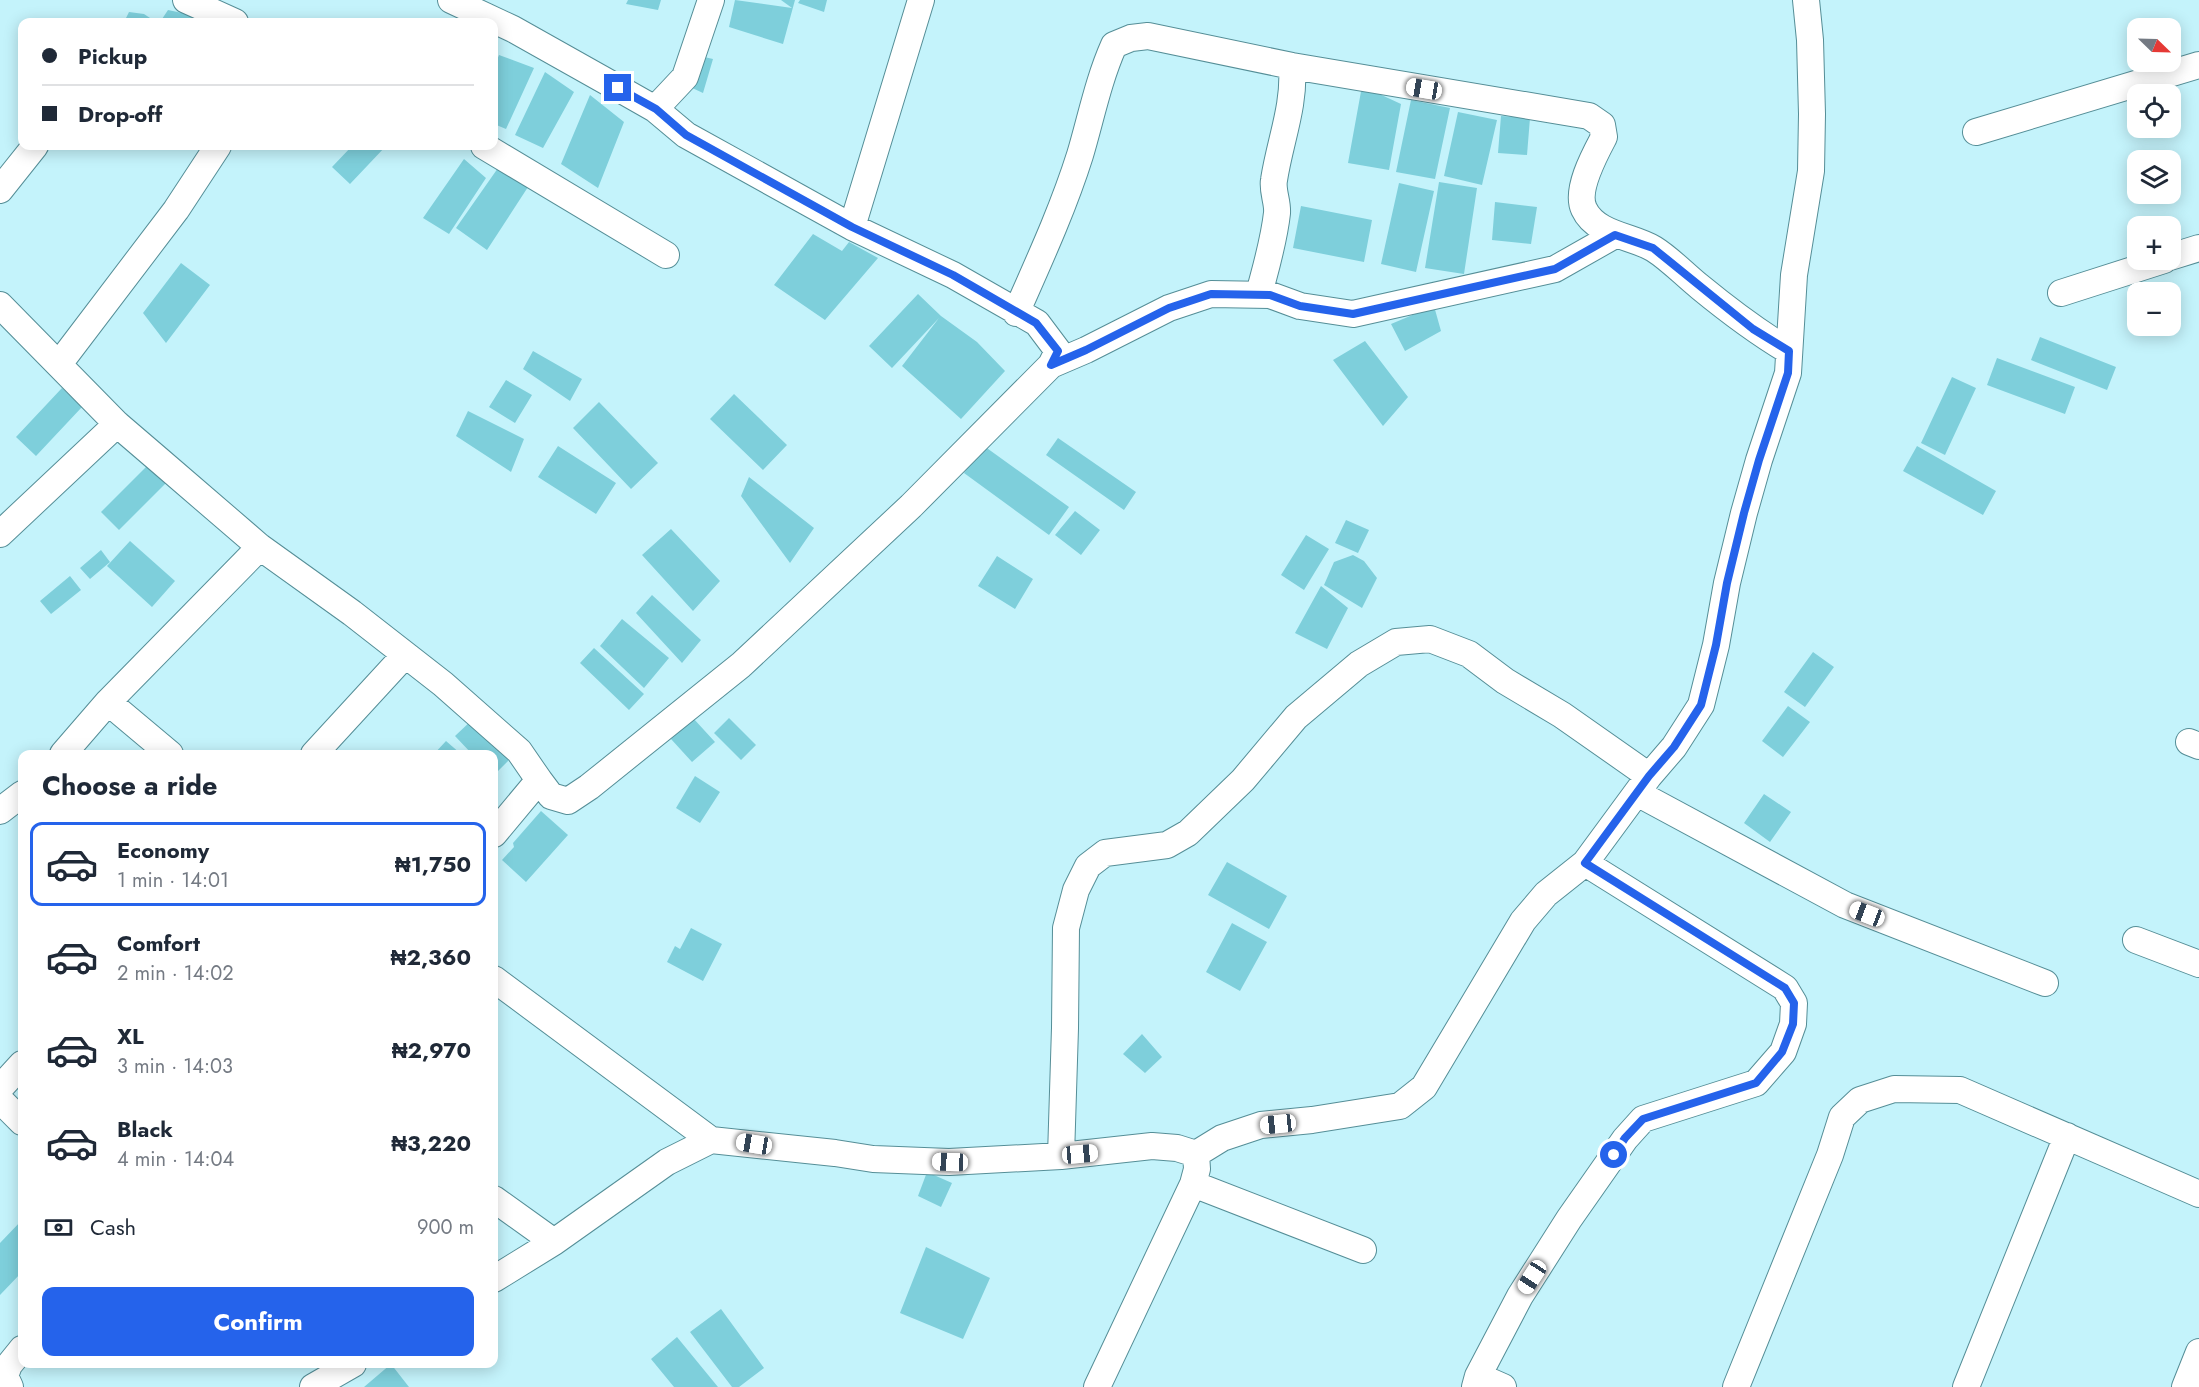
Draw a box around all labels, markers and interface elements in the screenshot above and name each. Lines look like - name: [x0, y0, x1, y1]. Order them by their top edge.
- north arrow: [2127, 18, 2181, 72]
- map controls: [2127, 18, 2181, 336]
- text: Pickup: [78, 40, 147, 72]
- route end: [604, 74, 631, 101]
- car: [1405, 77, 1443, 101]
- button: locate: [2127, 84, 2181, 138]
- text: Drop-off: [78, 98, 162, 130]
- button: layers: [2127, 150, 2181, 204]
- button: +: [2127, 216, 2181, 270]
- button: −: [2127, 282, 2181, 336]
- text: Choose a ride: [42, 766, 217, 805]
- text: Economy: [117, 834, 209, 866]
- icon: car: [45, 837, 99, 891]
- text: ₦1,750: [395, 848, 471, 880]
- text: 1 min · 14:01: [117, 866, 229, 895]
- car: [1847, 899, 1887, 929]
- text: Comfort: [117, 927, 200, 959]
- icon: car: [45, 930, 99, 984]
- text: ₦2,360: [391, 941, 471, 973]
- text: 2 min · 14:02: [117, 959, 234, 988]
- text: XL: [117, 1020, 144, 1052]
- icon: car: [45, 1023, 99, 1077]
- text: ₦2,970: [392, 1034, 471, 1066]
- text: 3 min · 14:03: [117, 1052, 233, 1081]
- text: Black: [117, 1113, 173, 1145]
- car: [1259, 1113, 1297, 1135]
- icon: car: [45, 1116, 99, 1170]
- text: ₦3,220: [391, 1127, 471, 1159]
- car: [735, 1132, 773, 1156]
- route start: [1600, 1141, 1627, 1168]
- car: [1061, 1143, 1099, 1165]
- text: 4 min · 14:04: [117, 1145, 234, 1174]
- car: [932, 1152, 968, 1172]
- icon: cash: [42, 1211, 75, 1244]
- text: Cash: [90, 1211, 136, 1243]
- text: 900 m: [417, 1213, 474, 1242]
- car: [1515, 1257, 1549, 1297]
- button: Confirm: [42, 1287, 474, 1356]

